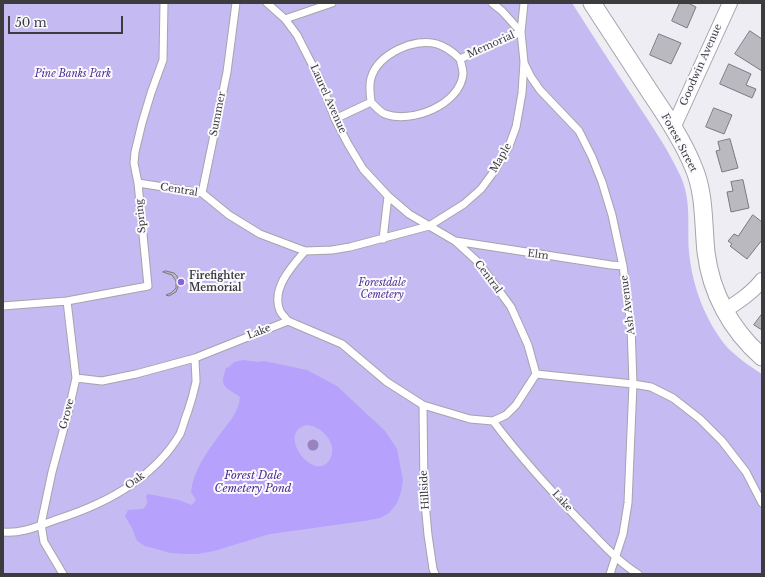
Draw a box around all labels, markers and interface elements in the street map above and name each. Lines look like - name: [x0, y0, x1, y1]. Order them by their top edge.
- scale bar: [10, 8, 125, 34]
- text: 50 m: [15, 15, 47, 30]
- street label: Goodwin Avenue: [678, 22, 724, 108]
- street label: Memorial: [465, 29, 517, 61]
- street label: Laurel Avenue: [307, 63, 349, 135]
- park label: Pine Banks Park: [35, 68, 111, 80]
- street label: Summer: [208, 91, 228, 137]
- street label: Forest Street: [659, 112, 699, 174]
- street label: Maple: [488, 141, 514, 175]
- street label: Central: [159, 181, 199, 199]
- street label: Spring: [133, 198, 149, 234]
- street label: Elm: [527, 248, 549, 262]
- street label: Central: [472, 258, 504, 296]
- place label: Firefighter Memorial: [189, 270, 245, 294]
- street label: Ash Avenue: [618, 274, 638, 336]
- marker: Firefighter Memorial: [176, 277, 186, 287]
- park label: Forestdale Cemetery: [358, 277, 406, 300]
- street label: Lake: [245, 322, 273, 342]
- street label: Grove: [57, 397, 77, 431]
- water label: Forest Dale Cemetery Pond: [215, 469, 291, 495]
- street label: Oak: [123, 470, 147, 492]
- street label: Hillside: [418, 470, 432, 510]
- street label: Lake: [549, 488, 575, 514]

